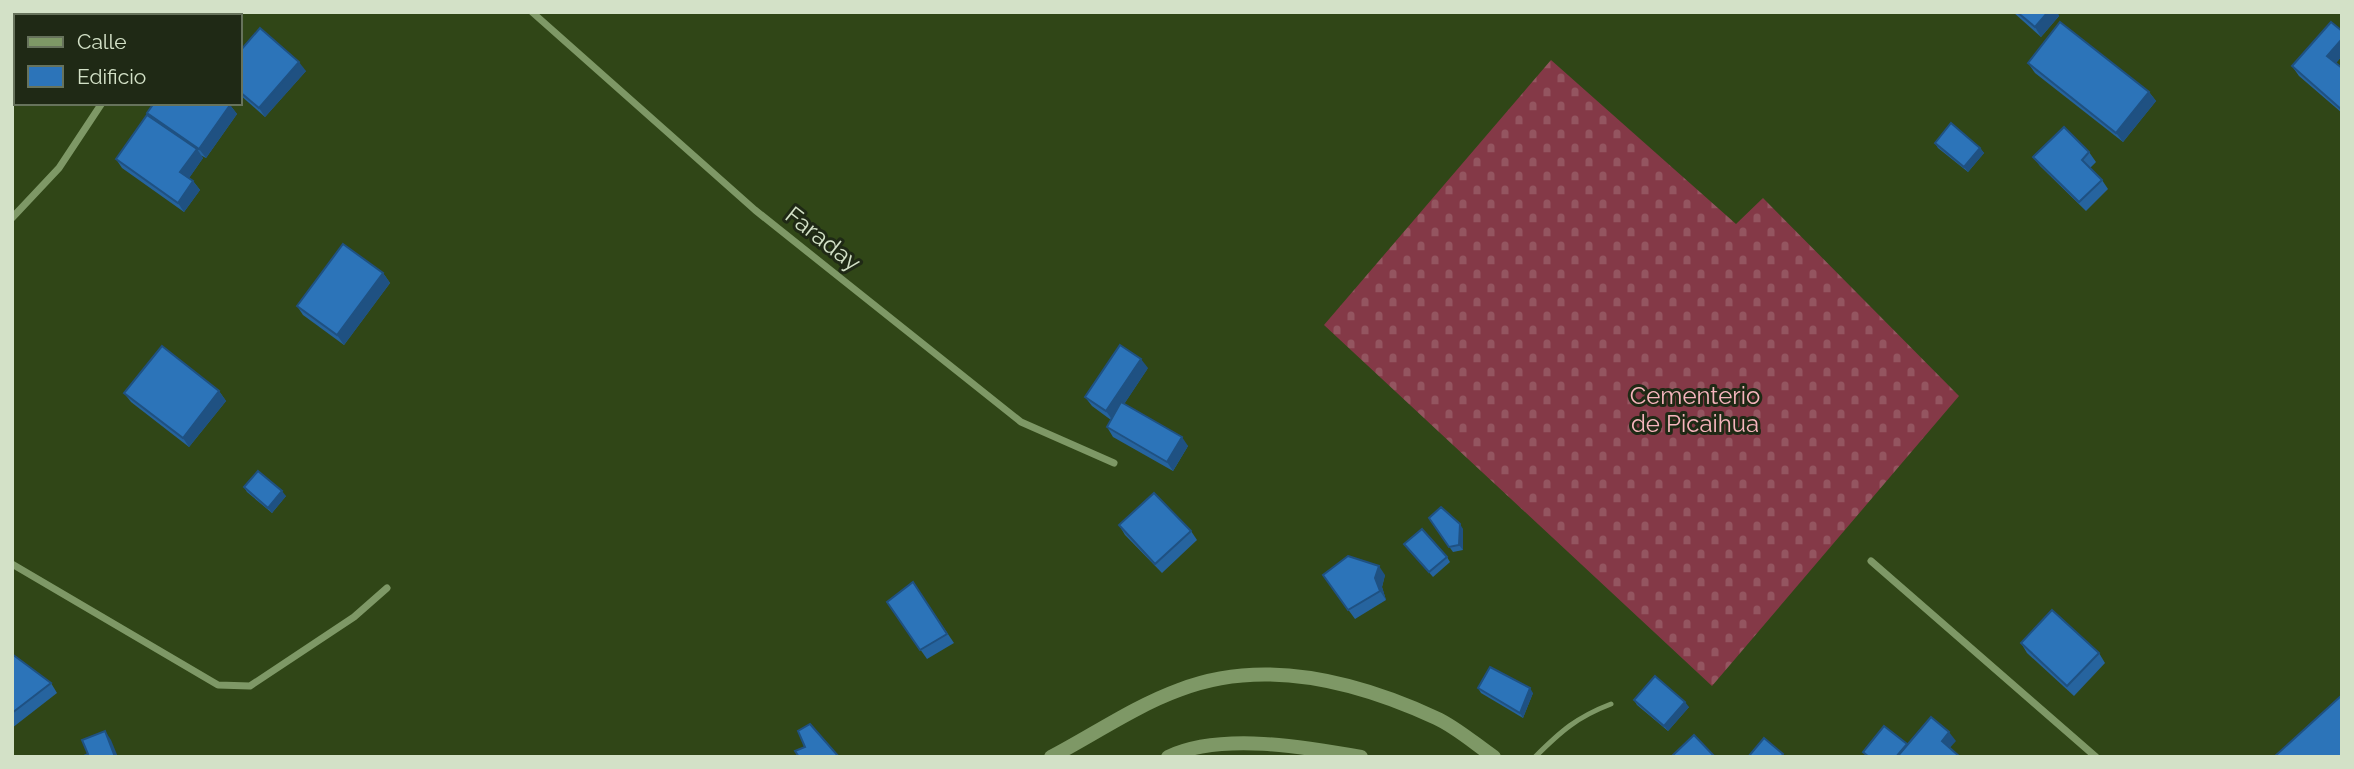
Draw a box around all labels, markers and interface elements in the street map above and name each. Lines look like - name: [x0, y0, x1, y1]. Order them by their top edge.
- legend: [14, 14, 242, 105]
- text: Calle: [77, 29, 127, 54]
- text: Edificio: [77, 64, 146, 89]
- street label: Faraday: [780, 200, 867, 277]
- park label: Cementerio de Picaihua: [1630, 381, 1760, 438]

